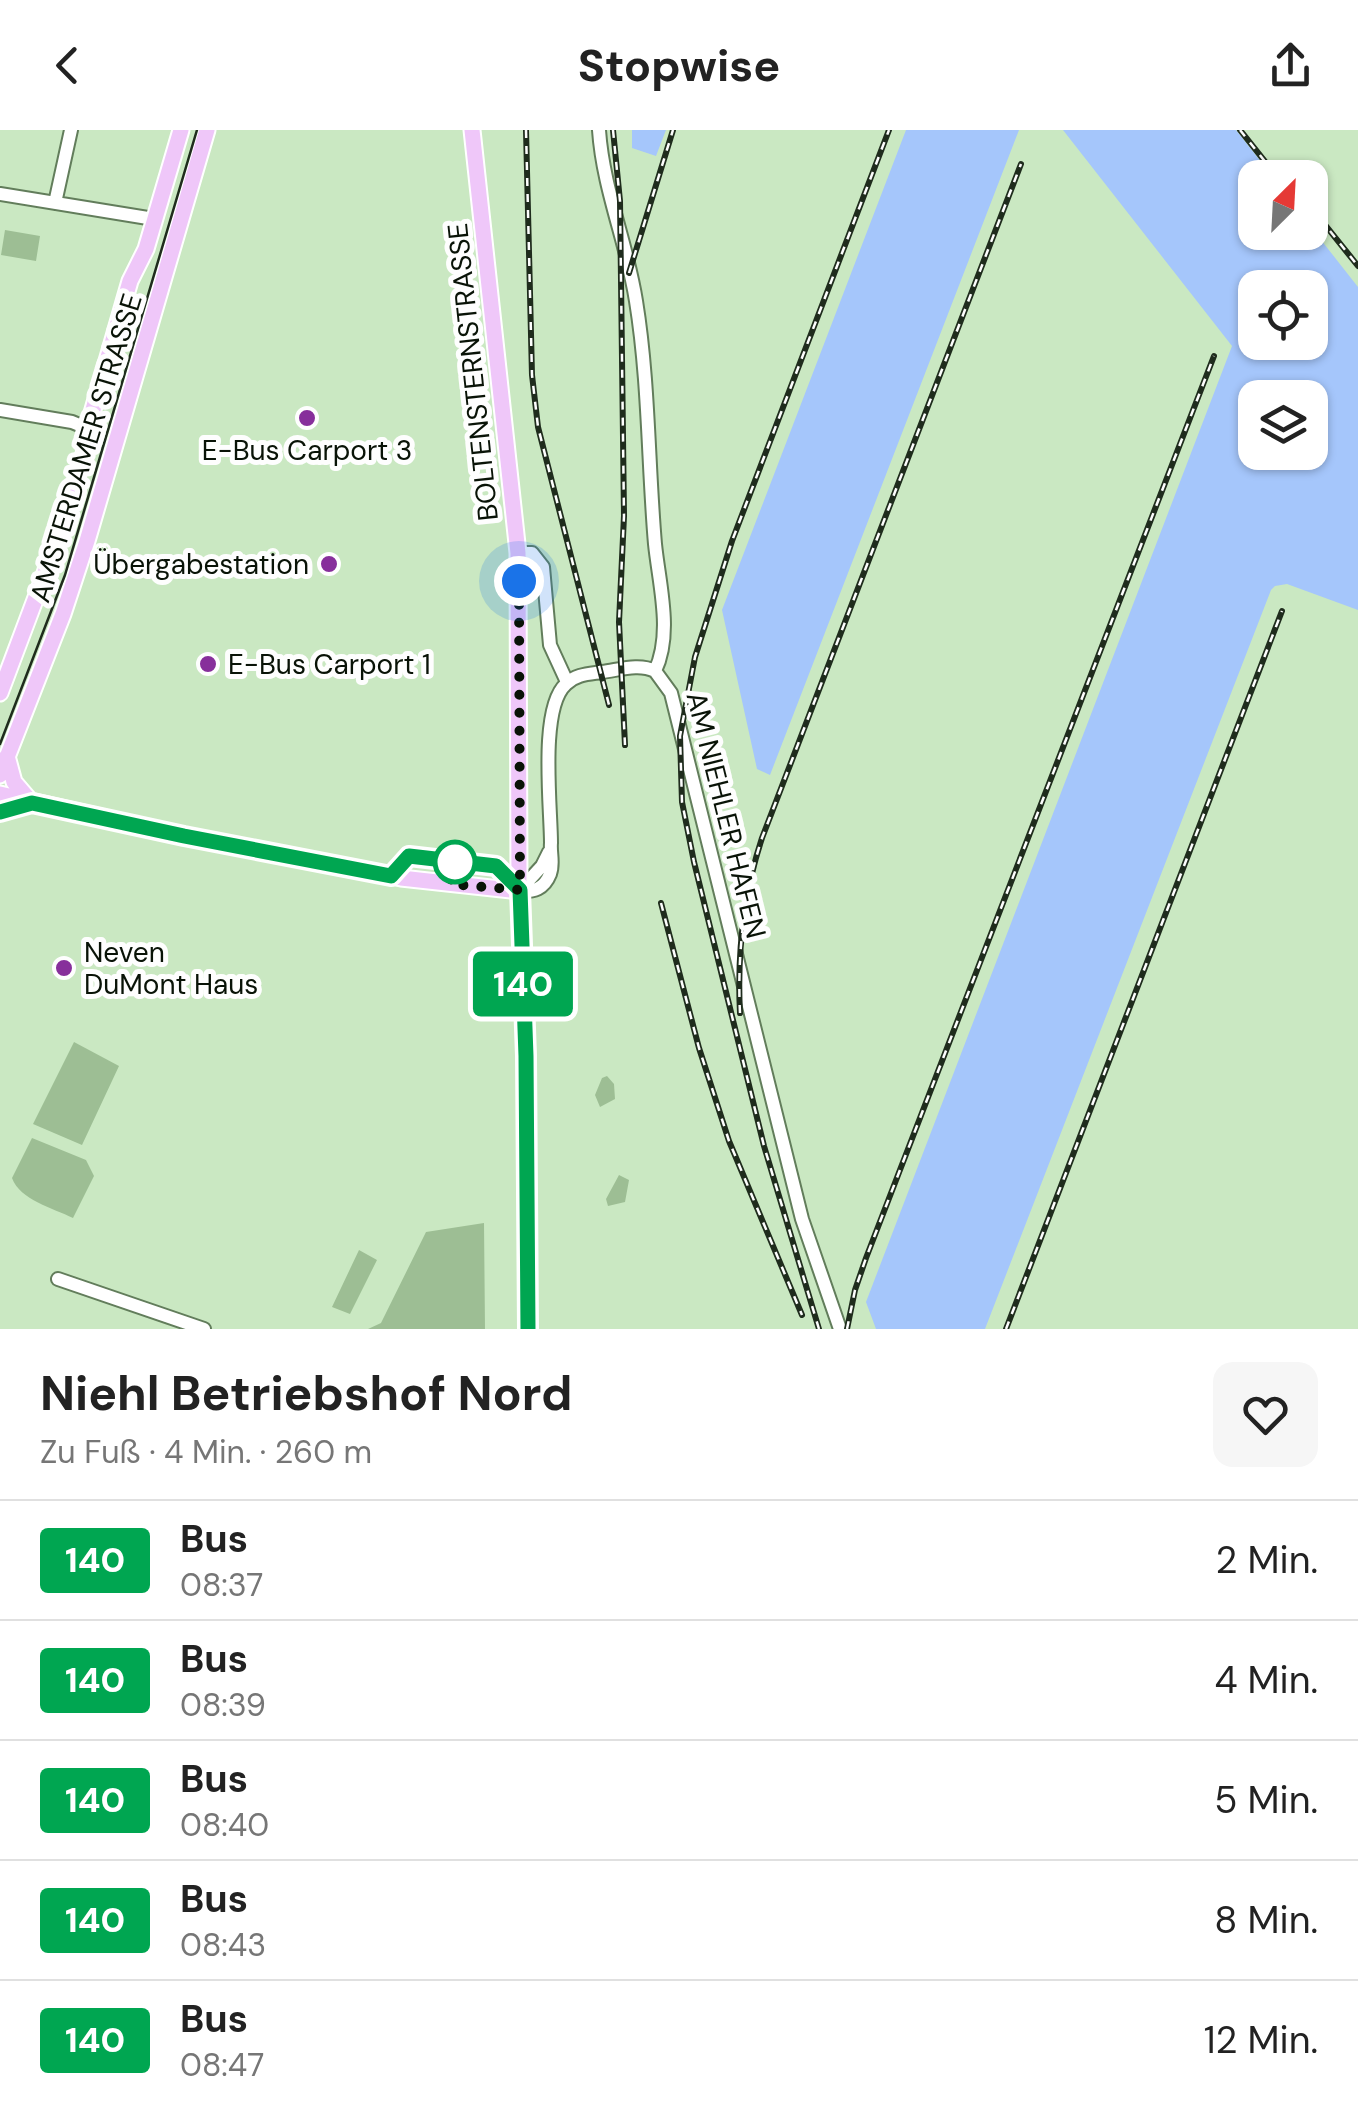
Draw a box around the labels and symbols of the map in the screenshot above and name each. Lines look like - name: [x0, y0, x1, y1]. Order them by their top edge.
- north arrow: [1238, 160, 1328, 250]
- street label: BOLTENSTERNSTRASSE: [439, 221, 507, 523]
- street label: AMSTERDAMER STRASSE: [21, 289, 151, 607]
- marker: E-Bus Carport 3: [296, 407, 318, 429]
- place label: E-Bus Carport 3: [202, 432, 412, 469]
- place label: Übergabestation: [93, 546, 309, 583]
- marker: Übergabestation: [318, 553, 340, 575]
- your location: [494, 556, 544, 606]
- place label: E-Bus Carport 1: [228, 646, 431, 683]
- marker: E-Bus Carport 1: [197, 653, 219, 675]
- street label: AM NIEHLER HAFEN: [677, 688, 775, 942]
- unlabelled marker: [434, 841, 476, 883]
- place label: Neven DuMont Haus: [84, 934, 258, 1003]
- line badge: 140: [466, 952, 580, 1016]
- marker: Neven DuMont Haus: [53, 957, 75, 979]

